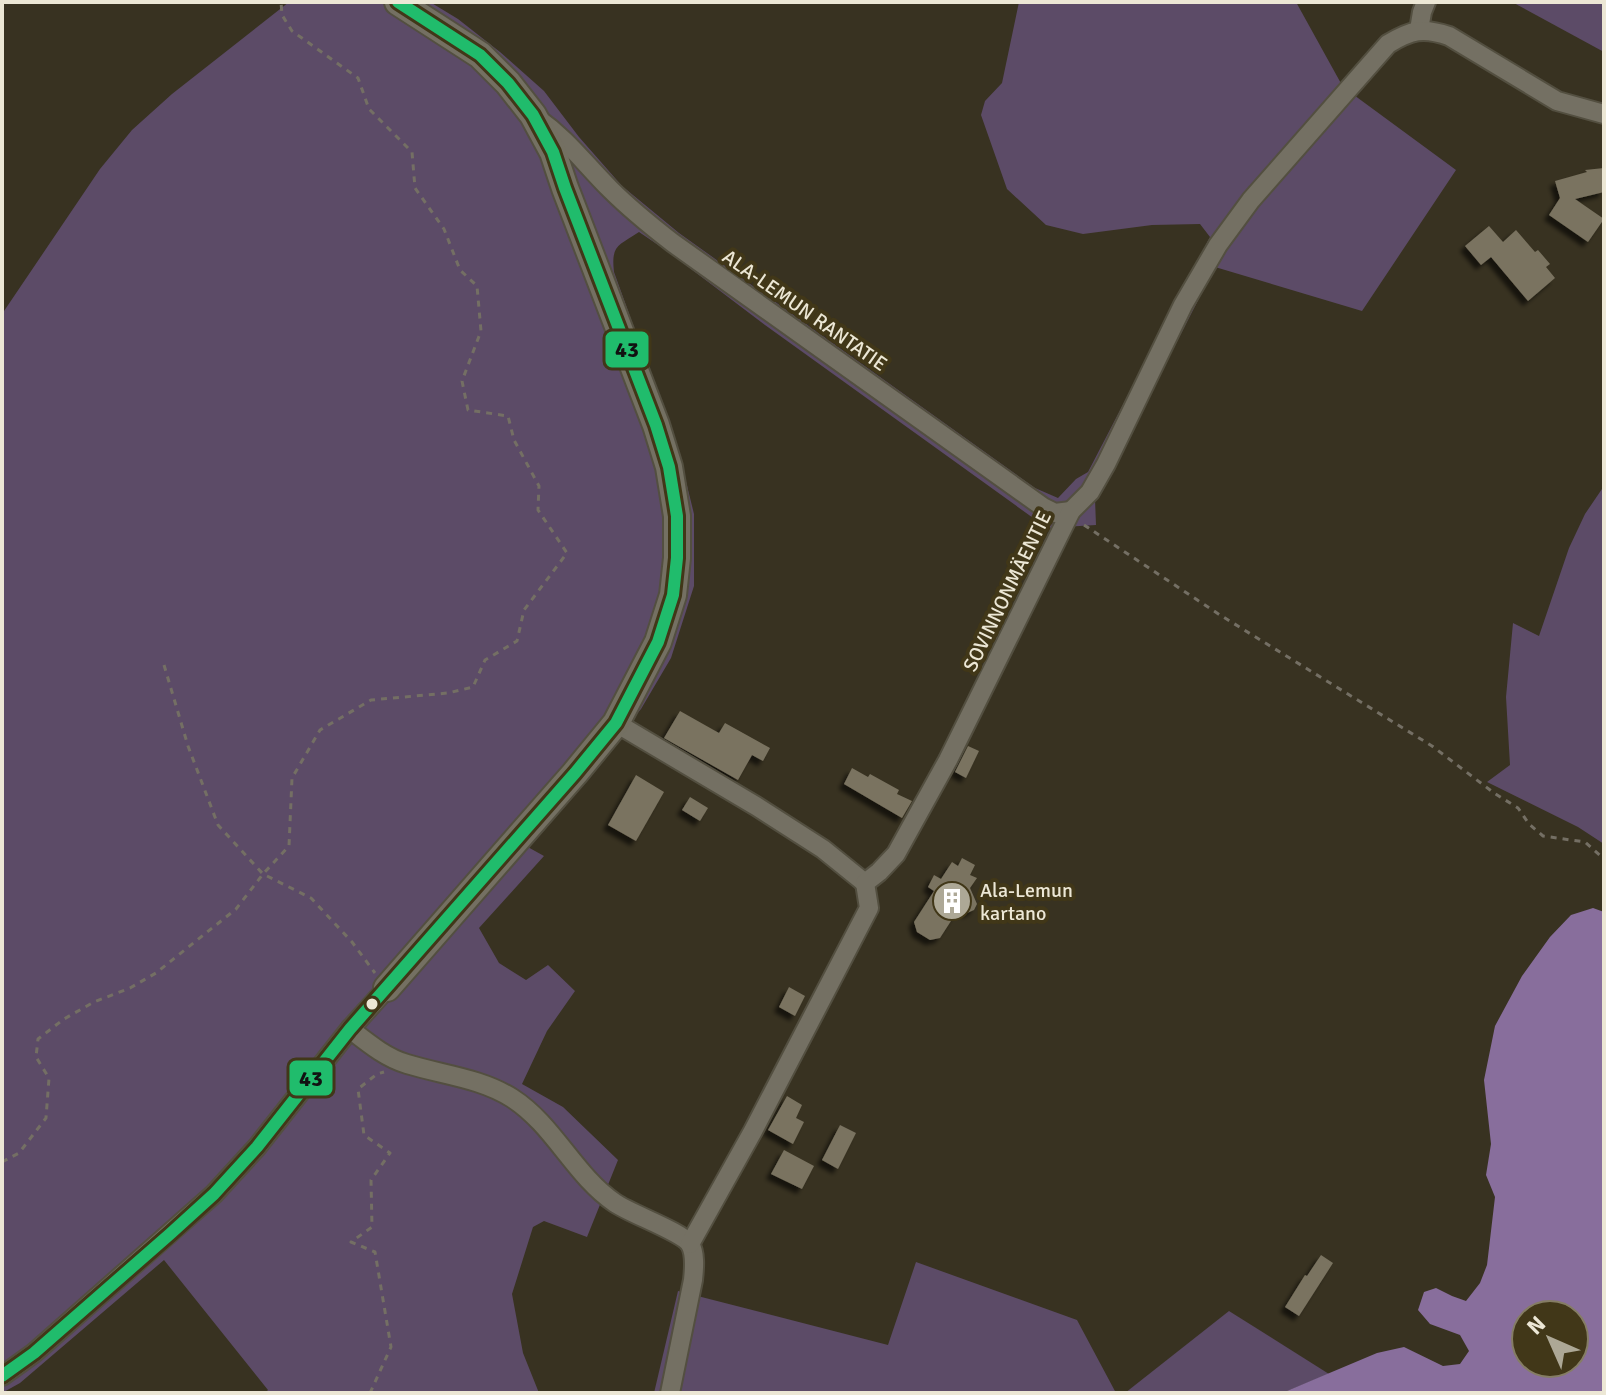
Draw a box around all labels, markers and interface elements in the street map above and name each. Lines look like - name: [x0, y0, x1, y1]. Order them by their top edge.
- street label: ALA-LEMUN RANTATIE: [718, 244, 892, 377]
- line badge: 43: [604, 330, 650, 369]
- text: 43: [615, 336, 639, 363]
- street label: SOVINNONMÄENTIE: [958, 507, 1057, 676]
- place label: Ala-Lemun kartano: [980, 878, 1073, 926]
- building icon: Ala-Lemun kartano: [931, 880, 973, 922]
- unlabelled marker: [364, 996, 380, 1012]
- line badge: 43: [288, 1059, 334, 1097]
- text: 43: [299, 1065, 323, 1092]
- north arrow: [1510, 1299, 1590, 1379]
- text: N: [1521, 1310, 1551, 1340]

